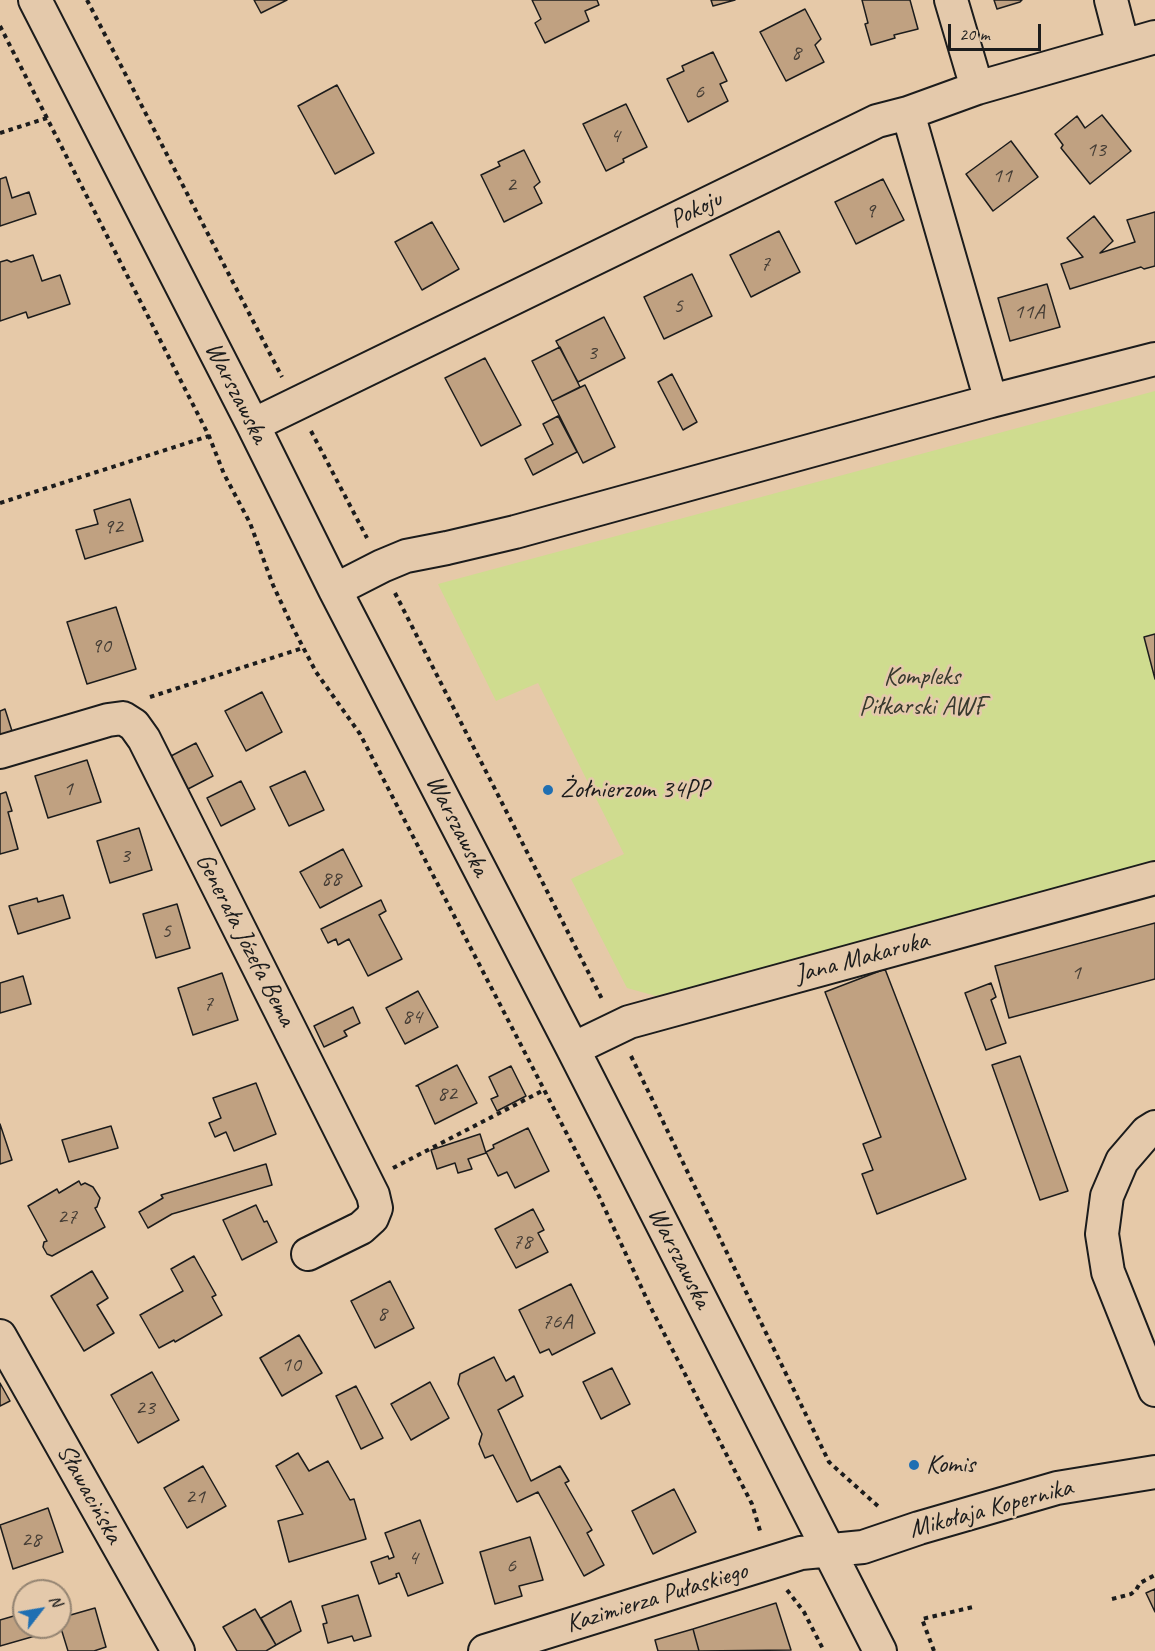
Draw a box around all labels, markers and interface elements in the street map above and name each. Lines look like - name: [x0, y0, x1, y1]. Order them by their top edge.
- scale bar: [951, 12, 1044, 50]
- text: 20 m: [959, 23, 990, 45]
- house number: 8: [791, 40, 801, 66]
- house number: 6: [694, 79, 704, 105]
- house number: 4: [610, 123, 620, 149]
- house number: 13: [1086, 137, 1106, 163]
- house number: 11: [992, 163, 1012, 189]
- house number: 2: [506, 172, 516, 198]
- street label: Pokoju: [665, 184, 727, 236]
- house number: 9: [865, 198, 875, 224]
- house number: 7: [760, 251, 770, 277]
- house number: 5: [673, 293, 683, 319]
- house number: 11A: [1014, 299, 1044, 325]
- street label: Warszawska: [197, 337, 275, 449]
- house number: 3: [587, 340, 597, 366]
- house number: 92: [103, 514, 123, 540]
- house number: 90: [91, 633, 111, 659]
- park label: Kompleks Piłkarski AWF: [859, 661, 985, 722]
- street label: Warszawska: [418, 770, 496, 882]
- place label: Żołnierzom 34PP: [560, 774, 709, 806]
- house number: 1: [63, 776, 73, 802]
- marker: Żołnierzom 34PP: [541, 783, 555, 797]
- house number: 3: [120, 843, 130, 869]
- street label: Generała Józefa Bema: [188, 848, 302, 1032]
- house number: 88: [321, 866, 341, 892]
- house number: 5: [161, 918, 171, 944]
- street label: Jana Makaruka: [792, 925, 932, 991]
- house number: 1: [1071, 960, 1081, 986]
- house number: 7: [203, 991, 213, 1017]
- house number: 84: [402, 1004, 422, 1030]
- house number: 82: [437, 1081, 457, 1107]
- street label: Warszawska: [640, 1202, 718, 1314]
- house number: 27: [57, 1204, 77, 1230]
- house number: 78: [512, 1229, 532, 1255]
- house number: 8: [377, 1301, 387, 1327]
- house number: 76A: [542, 1309, 572, 1335]
- house number: 10: [281, 1352, 301, 1378]
- house number: 23: [135, 1395, 155, 1421]
- street label: Sławacińska: [49, 1439, 129, 1549]
- place label: Komis: [926, 1449, 975, 1481]
- marker: Komis: [907, 1458, 921, 1472]
- street label: Mikołaja Kopernika: [906, 1472, 1076, 1546]
- house number: 21: [185, 1484, 205, 1510]
- house number: 28: [21, 1527, 41, 1553]
- house number: 4: [408, 1545, 418, 1571]
- house number: 6: [506, 1553, 516, 1579]
- street label: Kazimierza Pułaskiego: [563, 1556, 751, 1640]
- north arrow: [12, 1579, 72, 1639]
- text: N: [45, 1591, 67, 1610]

